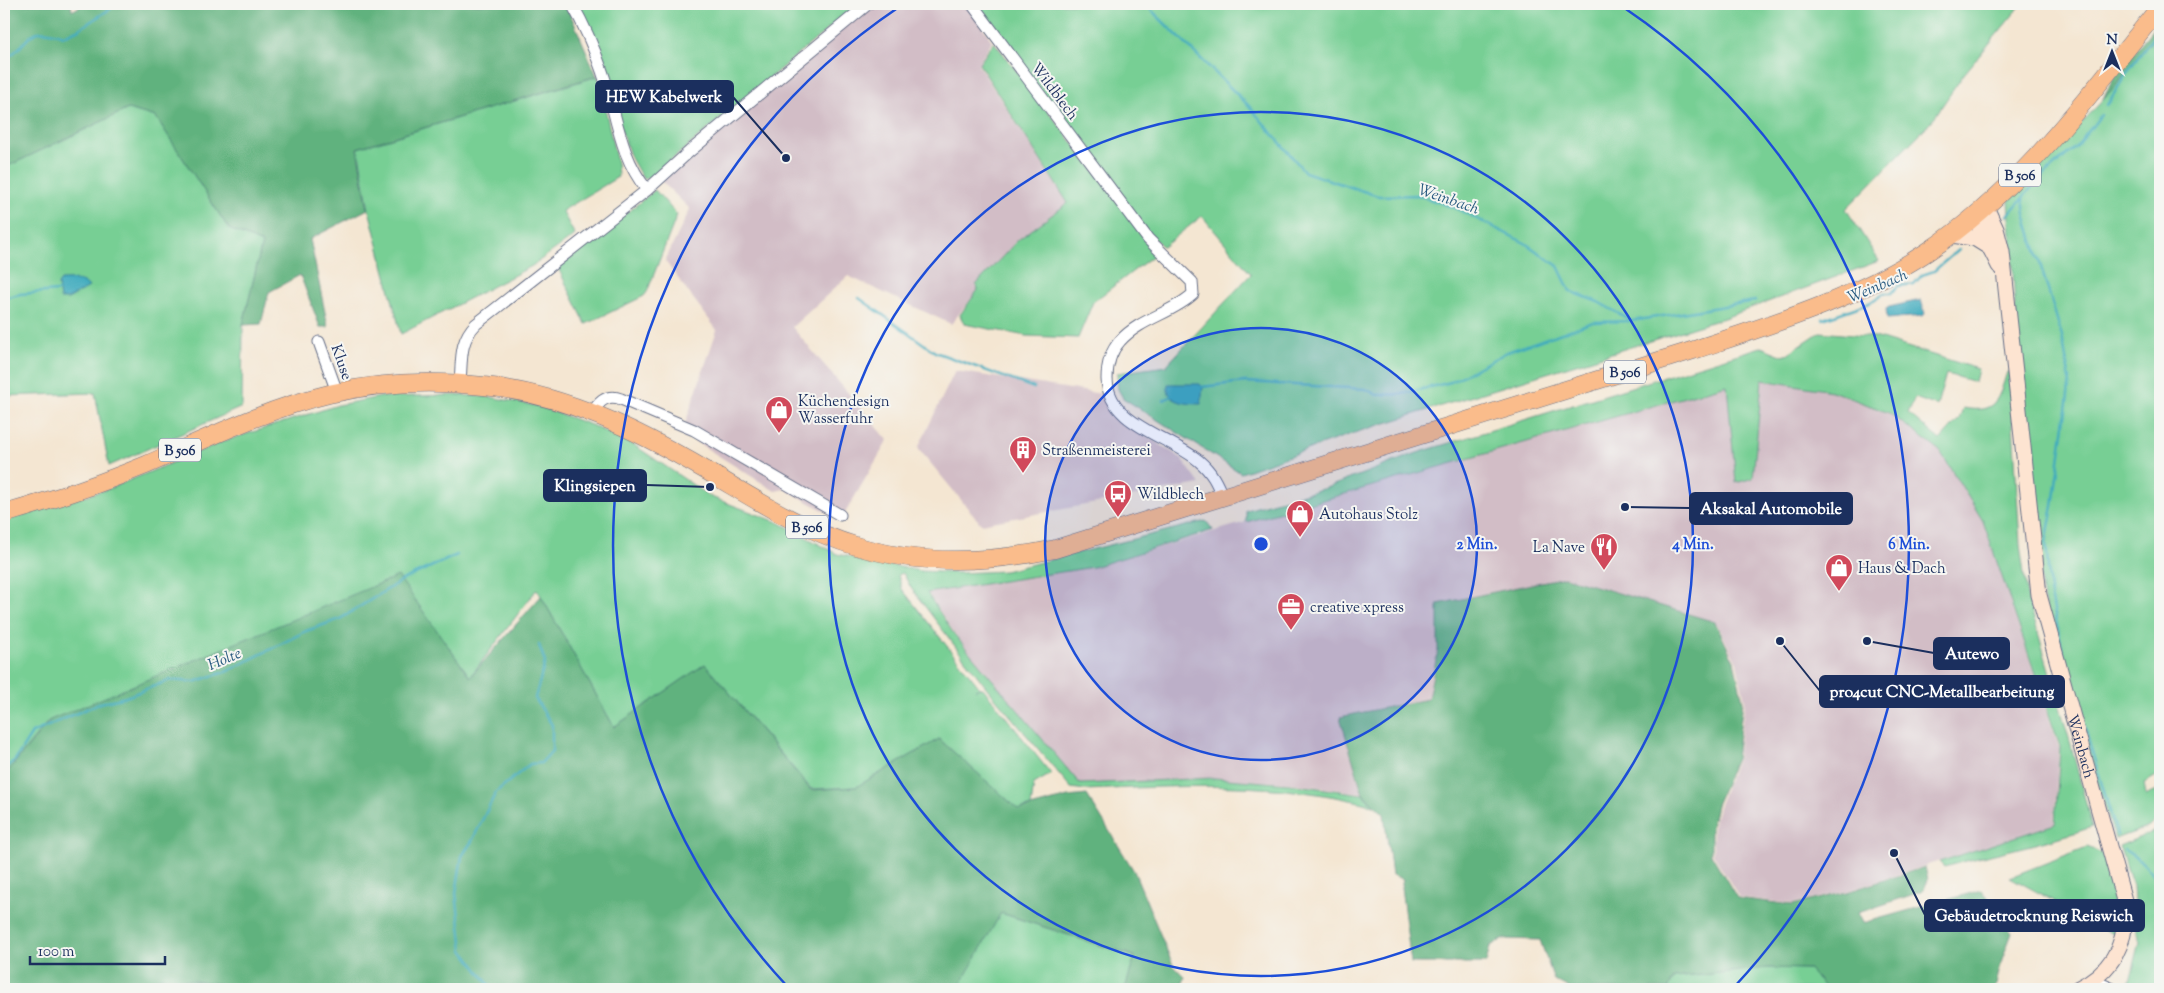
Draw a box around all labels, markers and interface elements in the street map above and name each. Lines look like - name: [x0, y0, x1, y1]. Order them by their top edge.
- north arrow: [2086, 28, 2136, 78]
- text: N: [2106, 31, 2118, 51]
- street label: Wildblech: [1025, 59, 1083, 125]
- callout: HEW Kabelwerk: [596, 81, 733, 112]
- text: HEW Kabelwerk: [606, 87, 722, 110]
- road number: B 506: [1999, 164, 2041, 186]
- water label: Weinbach: [1415, 179, 1482, 222]
- water label: Weinbach: [1844, 264, 1912, 310]
- street label: Kluse: [325, 342, 356, 383]
- road number: B 506: [1604, 361, 1646, 384]
- place label: Küchendesign Wasserfuhr: [798, 392, 890, 430]
- shop icon: Küchendesign Wasserfuhr: [764, 395, 794, 434]
- building icon: Straßenmeisterei: [1008, 435, 1038, 474]
- road number: B 506: [159, 438, 201, 462]
- place label: Straßenmeisterei: [1042, 441, 1151, 462]
- callout: Klingsiepen: [544, 470, 646, 501]
- text: Klingsiepen: [554, 476, 636, 499]
- bus stop icon: Wildblech: [1103, 479, 1133, 518]
- place label: Wildblech: [1137, 485, 1205, 506]
- callout: Aksakal Automobile: [1690, 493, 1852, 524]
- shop icon: Autohaus Stolz: [1285, 499, 1315, 538]
- text: Aksakal Automobile: [1700, 499, 1843, 522]
- place label: Autohaus Stolz: [1319, 505, 1418, 526]
- road number: B 506: [786, 516, 828, 538]
- restaurant icon: La Nave: [1589, 532, 1619, 571]
- centre of rings: [1252, 535, 1270, 553]
- text: 2 Min.: [1457, 535, 1498, 556]
- text: 4 Min.: [1671, 535, 1714, 556]
- text: 6 Min.: [1888, 535, 1930, 556]
- place label: La Nave: [1533, 538, 1585, 559]
- shop icon: Haus & Dach: [1824, 553, 1854, 592]
- place label: Haus & Dach: [1858, 559, 1946, 580]
- office icon: creative xpress: [1276, 592, 1306, 631]
- place label: creative xpress: [1310, 598, 1404, 619]
- callout: Autewo: [1934, 638, 2009, 669]
- water label: Holte: [205, 643, 245, 678]
- text: Autewo: [1945, 644, 2000, 667]
- callout: pro4cut CNC-Metallbearbeitung: [1820, 676, 2064, 707]
- text: pro4cut CNC-Metallbearbeitung: [1830, 682, 2055, 705]
- street label: Weinbach: [2061, 712, 2099, 781]
- callout: Gebäudetrocknung Reiswich: [1925, 900, 2144, 931]
- text: Gebäudetrocknung Reiswich: [1934, 906, 2134, 929]
- scale bar: [30, 933, 165, 965]
- text: 100 m: [38, 942, 75, 963]

